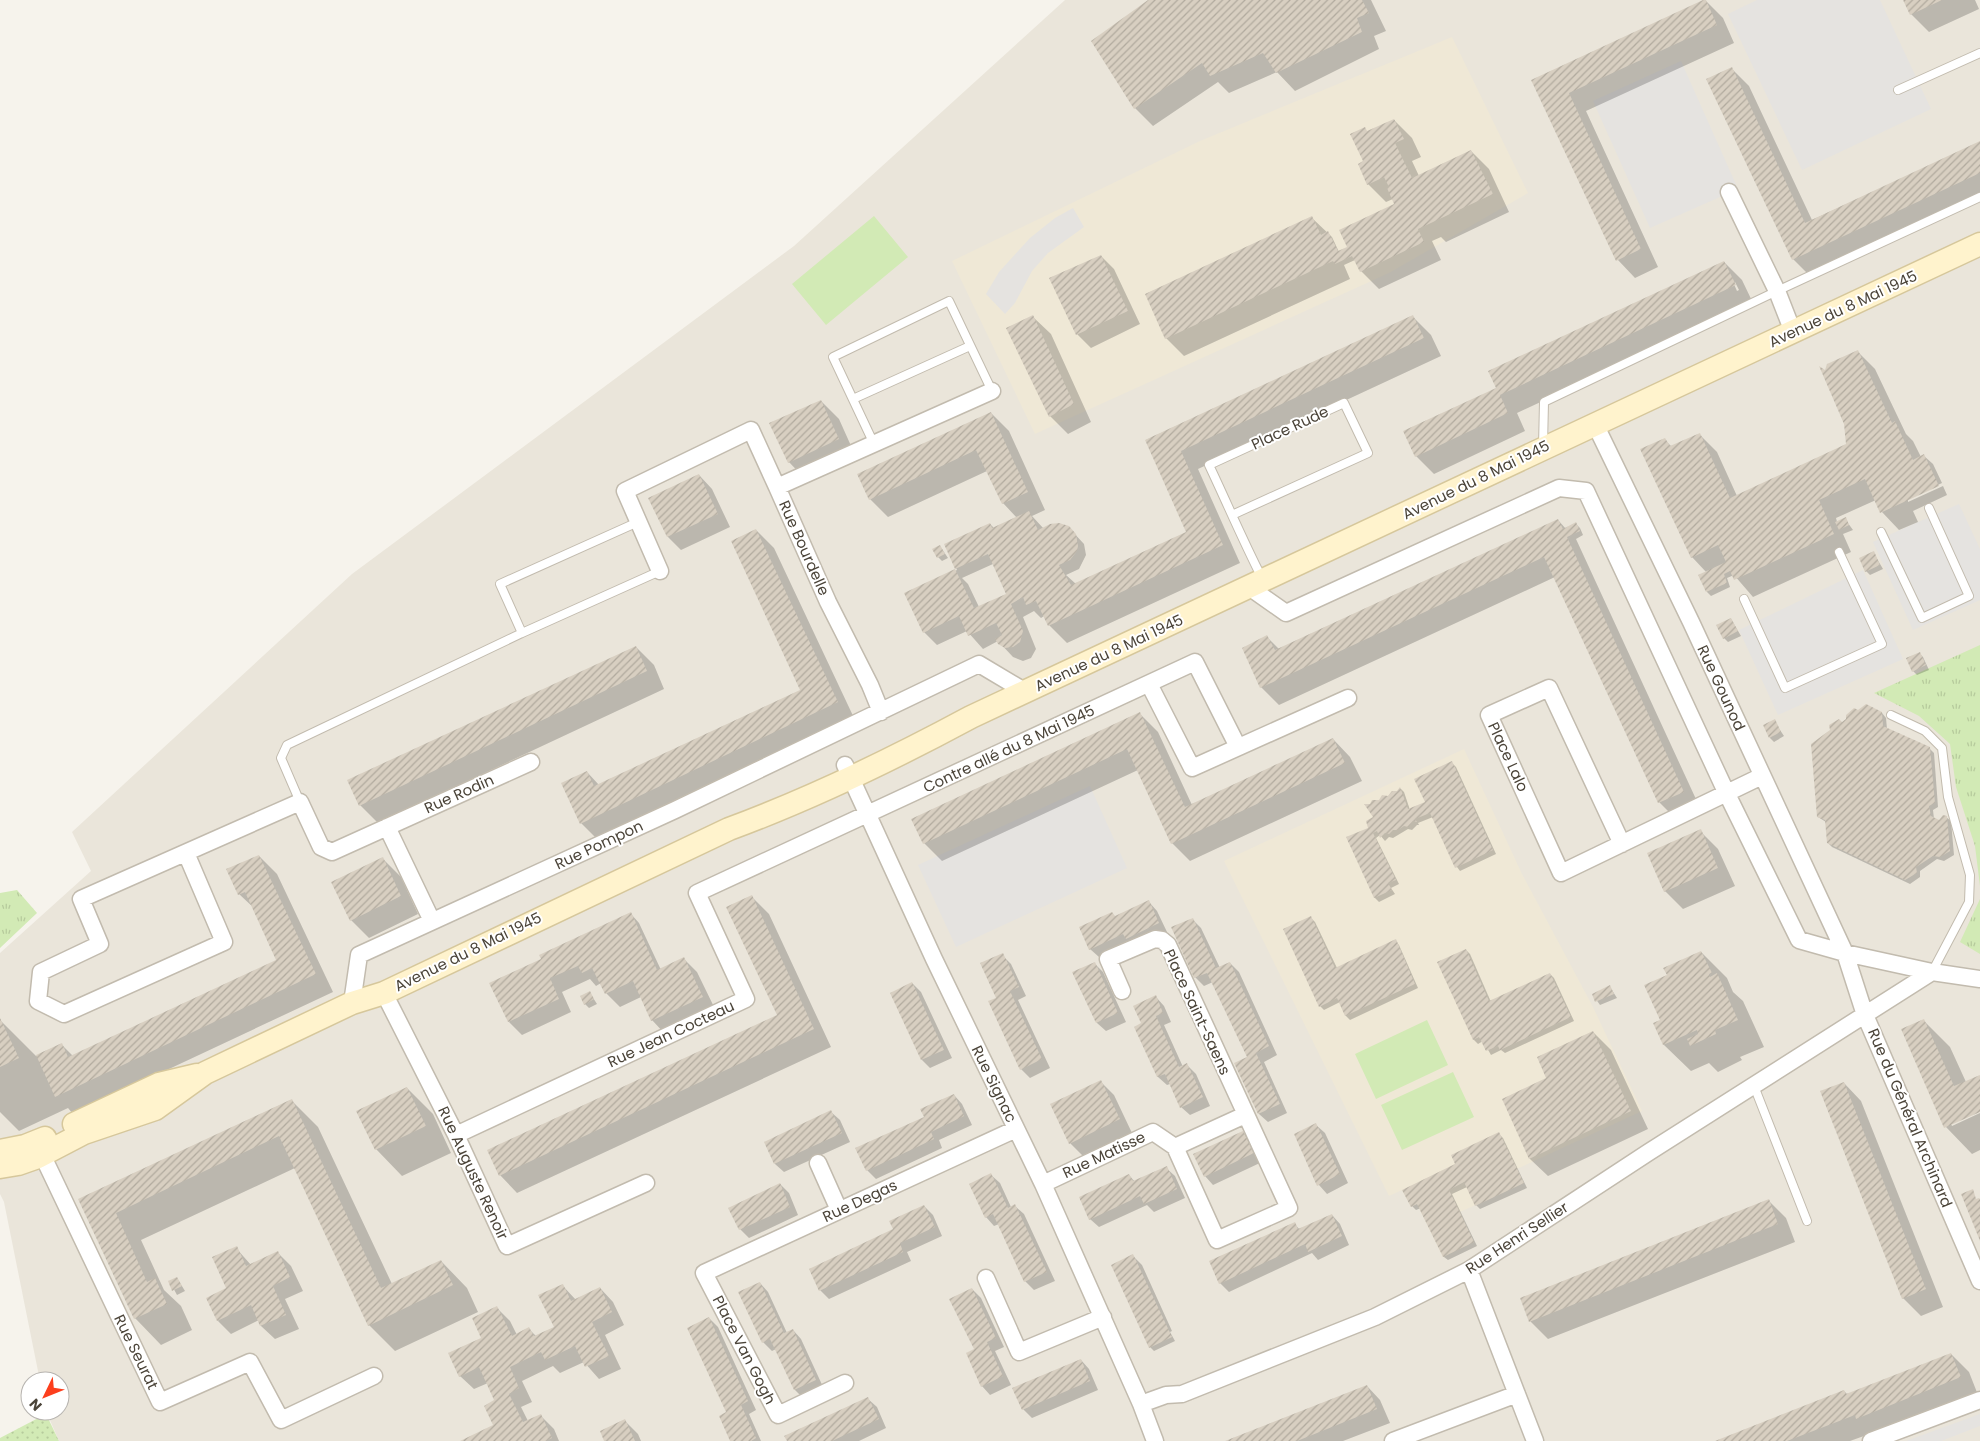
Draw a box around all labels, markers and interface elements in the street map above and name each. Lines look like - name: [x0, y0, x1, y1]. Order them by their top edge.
- street label: Avenue du 8 Mai 1945: [1765, 265, 1920, 352]
- street label: Place Rude: [1248, 400, 1332, 455]
- street label: Avenue du 8 Mai 1945: [1399, 435, 1553, 524]
- street label: Rue Bourdelle: [774, 497, 835, 599]
- street label: Avenue du 8 Mai 1945: [1031, 609, 1186, 696]
- street label: Rue Gounod: [1692, 642, 1750, 734]
- street label: Contre allé du 8 Mai 1945: [920, 700, 1098, 798]
- street label: Place Lalo: [1483, 718, 1534, 795]
- street label: Rue Rodin: [421, 769, 497, 818]
- street label: Rue Pompon: [551, 815, 646, 874]
- street label: Avenue du 8 Mai 1945: [391, 907, 545, 996]
- street label: Place Saint-Saens: [1159, 945, 1236, 1078]
- street label: Rue Jean Cocteau: [604, 995, 738, 1072]
- street label: Rue du Général Archinard: [1863, 1025, 1958, 1211]
- street label: Rue Signac: [967, 1042, 1022, 1126]
- street label: Rue Auguste Renoir: [433, 1103, 514, 1243]
- street label: Rue Matisse: [1059, 1126, 1149, 1183]
- street label: Rue Degas: [819, 1174, 901, 1227]
- street label: Rue Henri Sellier: [1461, 1196, 1573, 1279]
- street label: Place Van Gogh: [708, 1292, 781, 1408]
- street label: Rue Seurat: [109, 1311, 164, 1393]
- north arrow: [20, 1371, 70, 1421]
- text: N: [25, 1394, 46, 1416]

